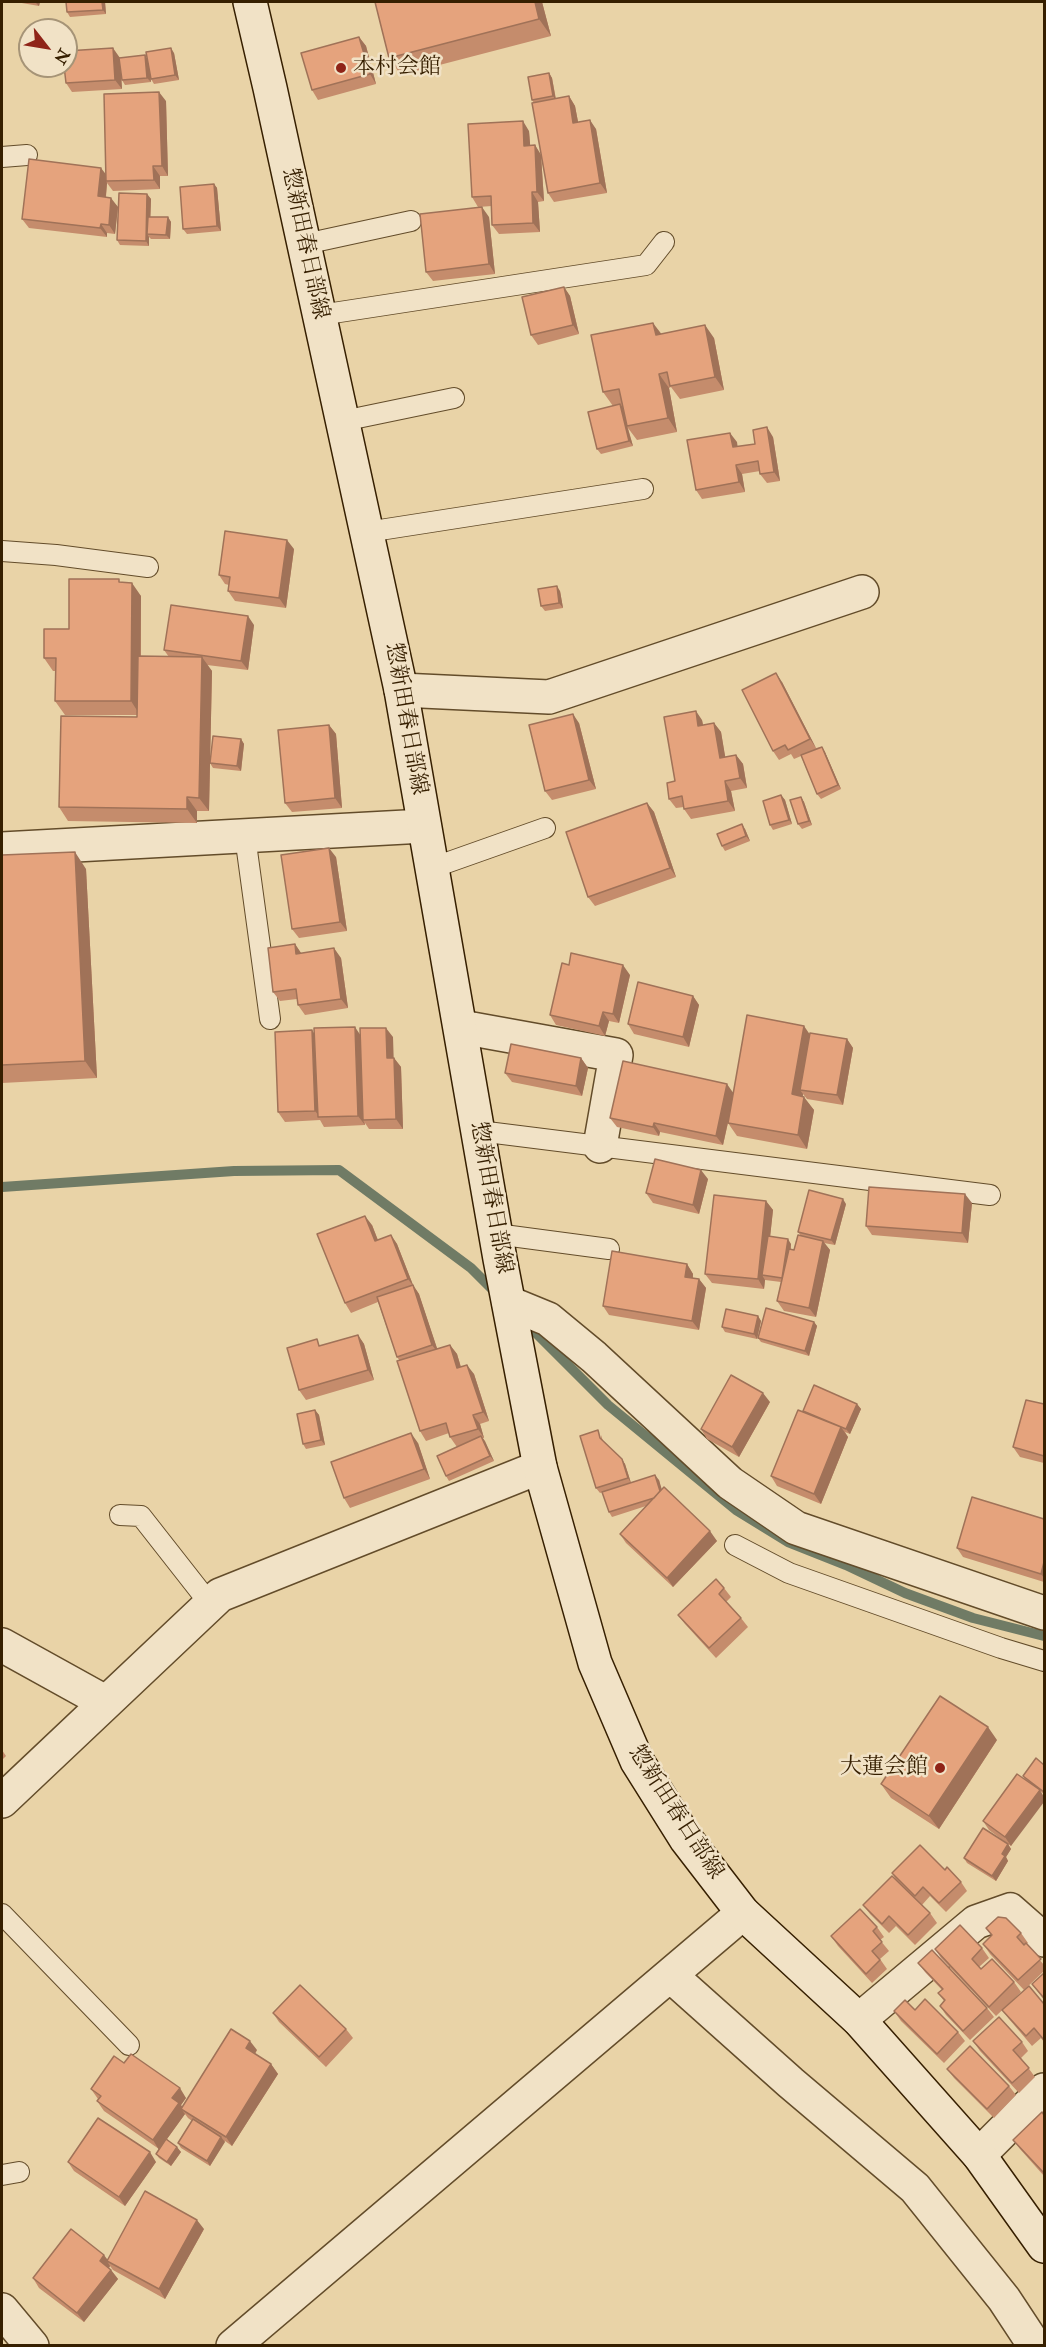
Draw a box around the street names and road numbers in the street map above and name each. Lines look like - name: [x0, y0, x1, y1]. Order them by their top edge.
- street label: 惣新田春日部線: [275, 166, 333, 322]
- street label: 惣新田春日部線: [379, 641, 431, 797]
- street label: 惣新田春日部線: [464, 1120, 516, 1276]
- street label: 惣新田春日部線: [622, 1741, 728, 1885]

